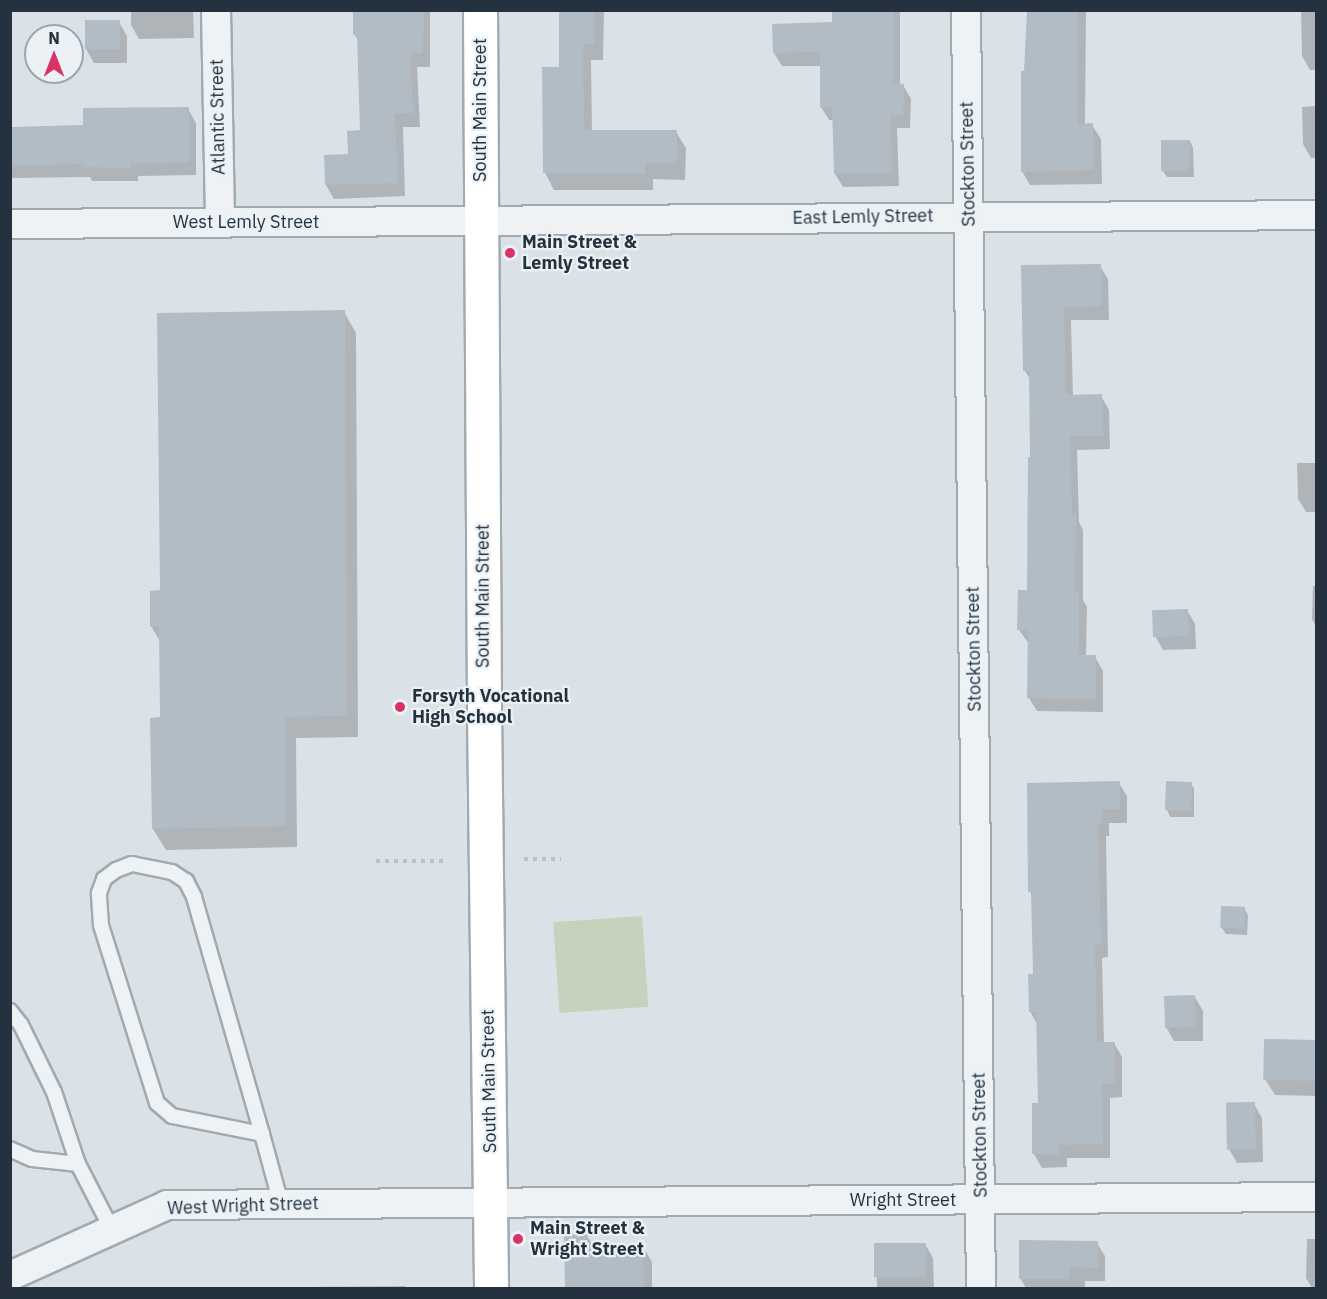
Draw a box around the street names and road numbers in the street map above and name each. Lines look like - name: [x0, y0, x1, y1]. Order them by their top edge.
- street label: South Main Street: [469, 38, 491, 182]
- street label: Atlantic Street: [206, 59, 230, 175]
- street label: Stockton Street: [956, 101, 980, 227]
- street label: East Lemly Street: [792, 205, 934, 229]
- street label: West Lemly Street: [173, 211, 319, 233]
- street label: South Main Street: [472, 524, 494, 668]
- street label: Stockton Street: [962, 586, 986, 712]
- street label: South Main Street: [477, 1009, 501, 1153]
- street label: Stockton Street: [968, 1072, 992, 1198]
- street label: Wright Street: [850, 1189, 956, 1211]
- street label: West Wright Street: [167, 1193, 319, 1219]

